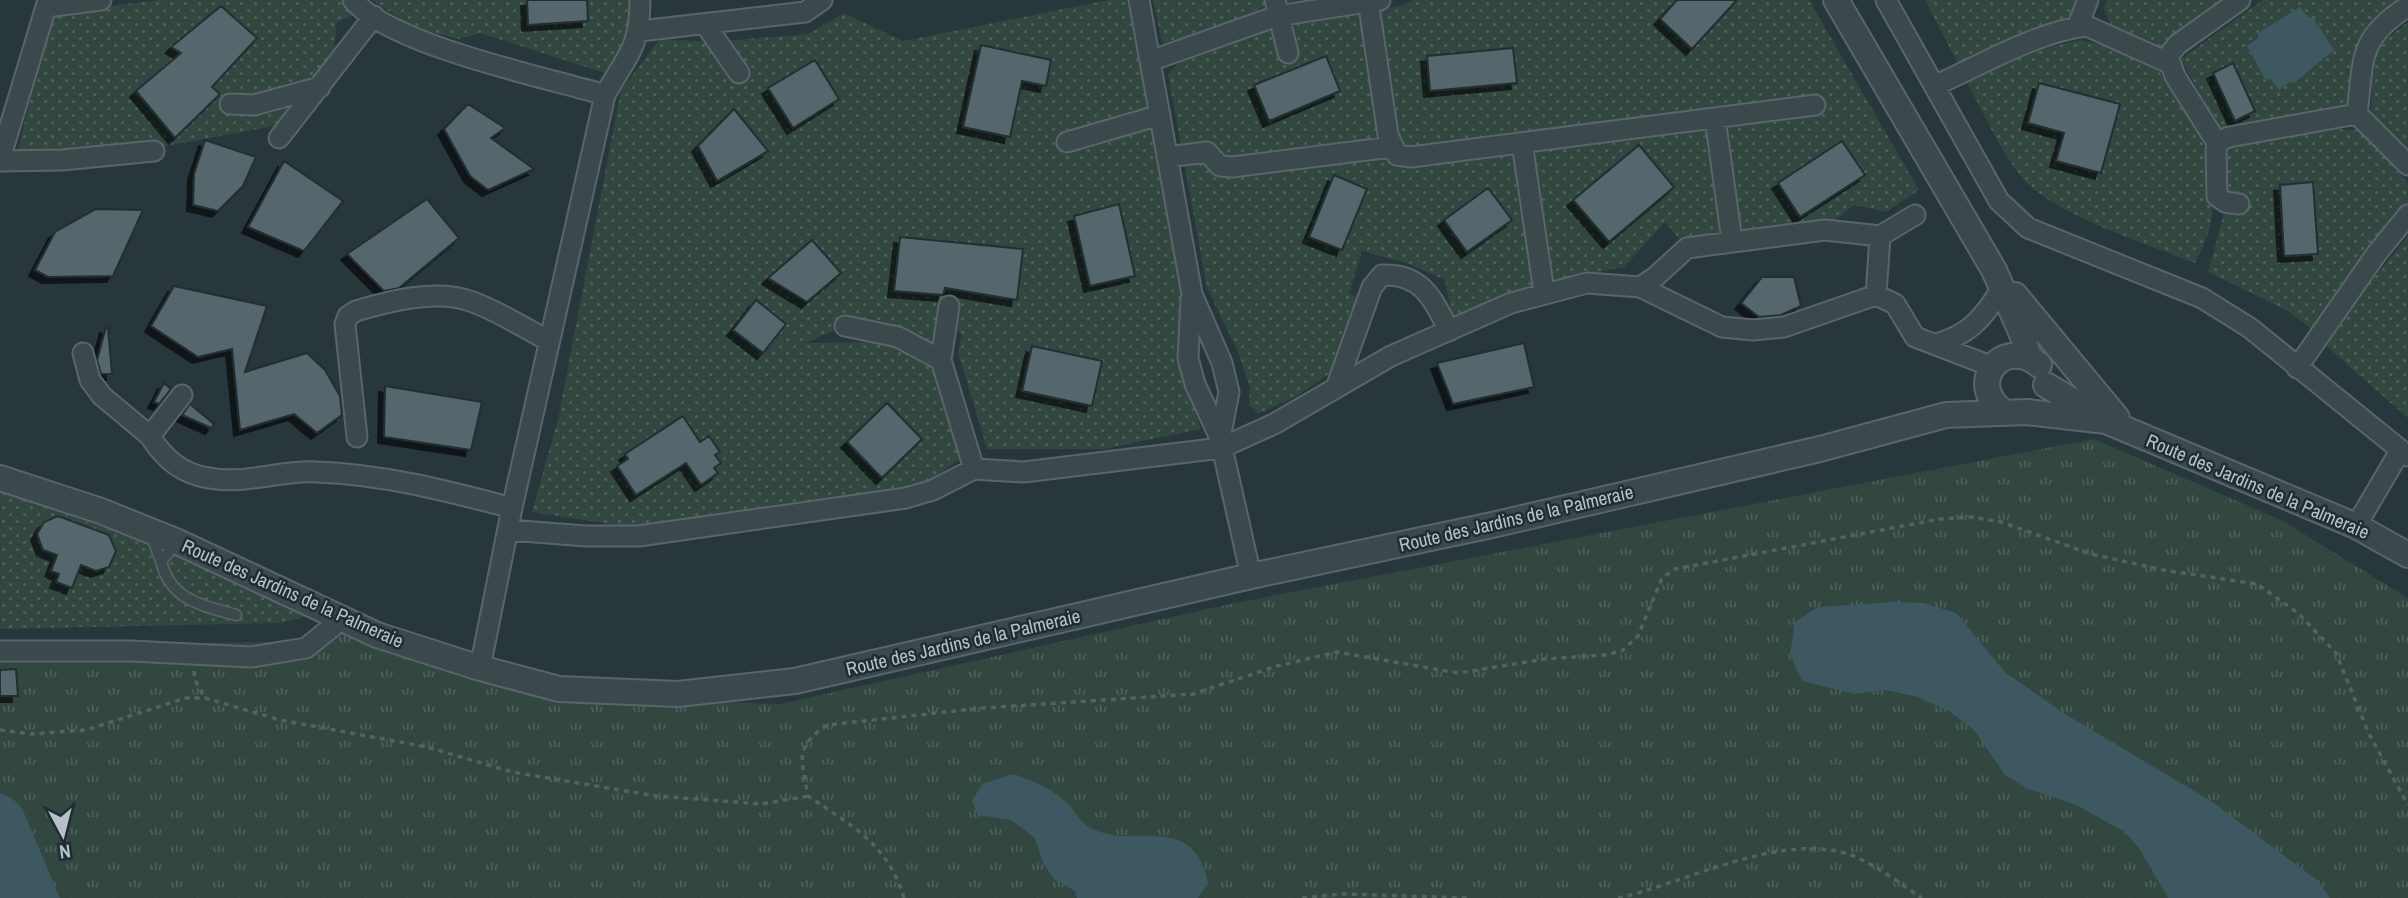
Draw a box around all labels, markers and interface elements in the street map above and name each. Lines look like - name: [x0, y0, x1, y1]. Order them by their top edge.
- street label: Route des Jardins de la Palmeraie: [2143, 427, 2373, 545]
- street label: Route des Jardins de la Palmeraie: [1396, 478, 1636, 558]
- street label: Route des Jardins de la Palmeraie: [178, 532, 408, 654]
- street label: Route des Jardins de la Palmeraie: [843, 602, 1083, 682]
- north arrow: [28, 800, 98, 870]
- text: N: [58, 838, 72, 865]

